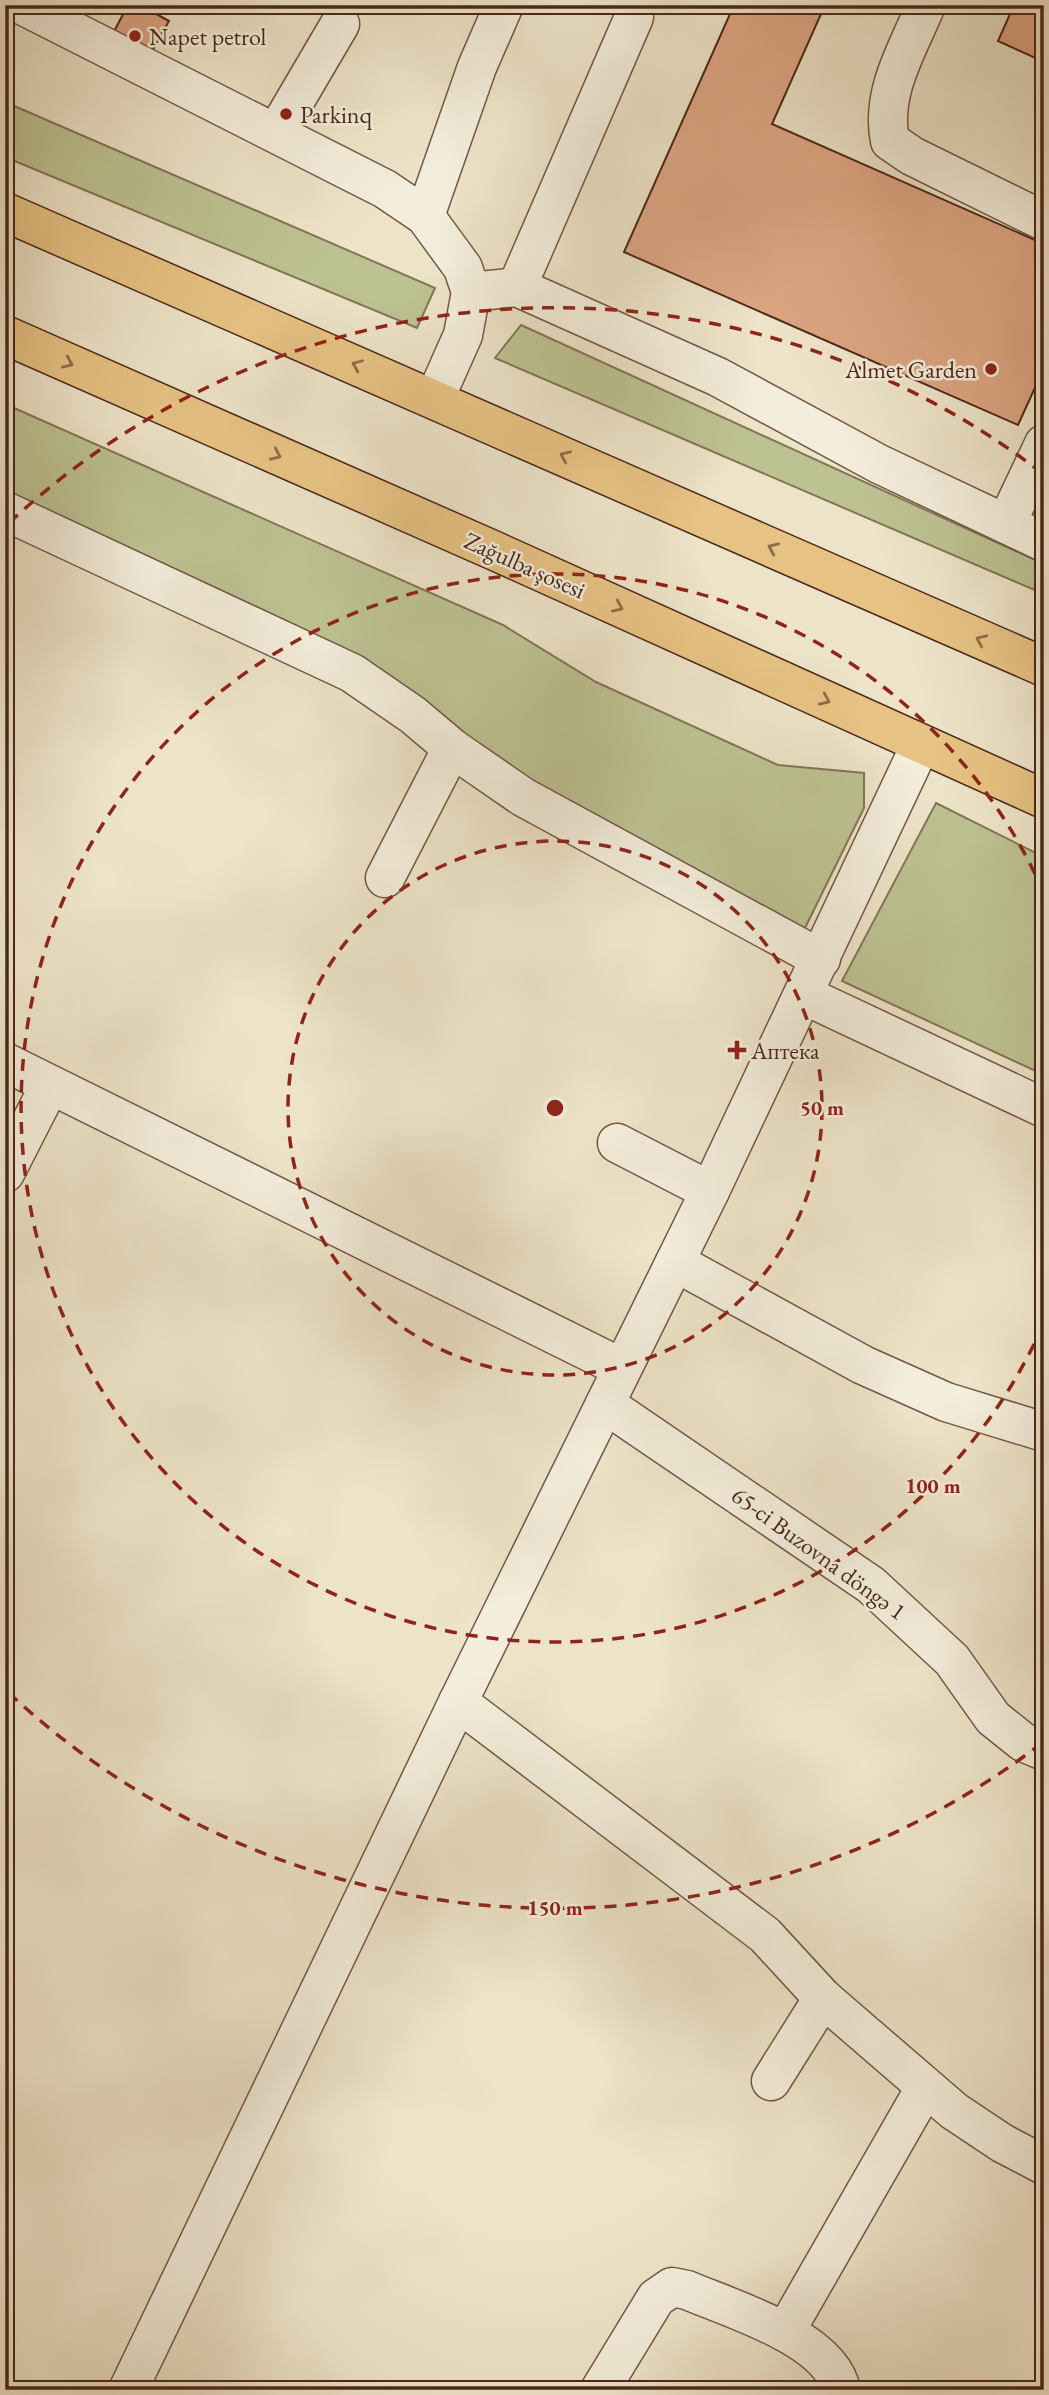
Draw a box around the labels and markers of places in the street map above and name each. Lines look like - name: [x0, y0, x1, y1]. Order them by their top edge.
- place label: Napet petrol: [149, 21, 267, 52]
- marker: Napet petrol: [127, 28, 143, 44]
- place label: Parkinq: [300, 99, 372, 130]
- marker: Parkinq: [278, 106, 294, 122]
- place label: Almet Garden: [844, 354, 977, 385]
- marker: Almet Garden: [983, 361, 999, 377]
- place label: Аптека: [750, 1035, 820, 1066]
- marker: Аптека: [729, 1042, 745, 1058]
- centre of rings: [543, 1096, 567, 1120]

